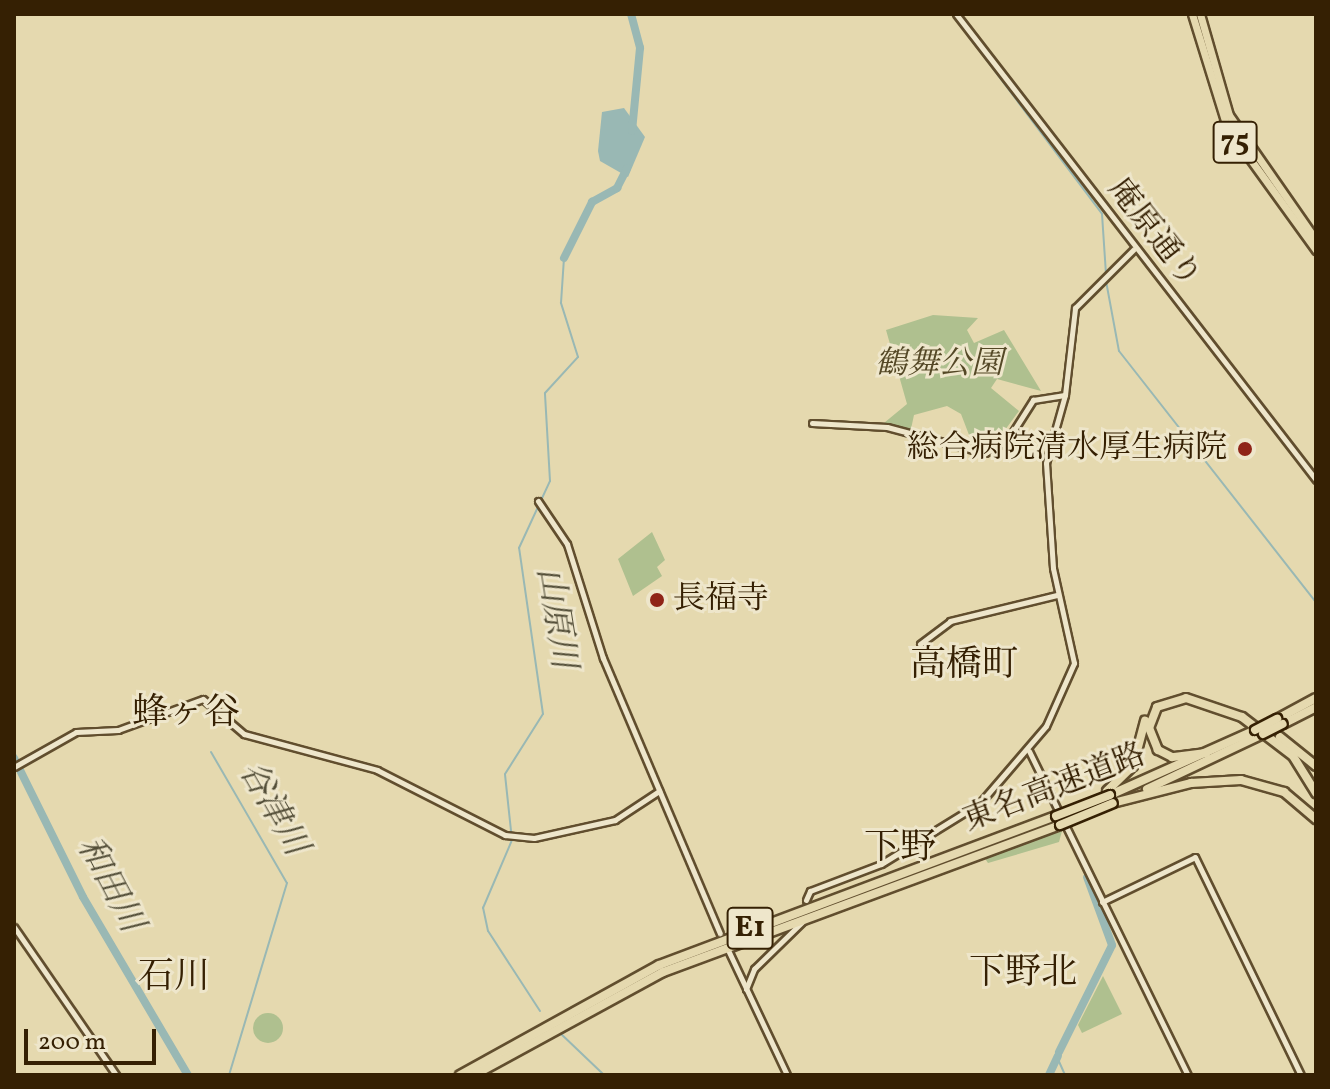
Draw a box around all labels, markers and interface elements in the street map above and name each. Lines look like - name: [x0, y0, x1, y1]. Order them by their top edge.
- road number: 75: [1211, 116, 1259, 168]
- street label: 庵原通り: [1098, 172, 1208, 296]
- park label: 鶴舞公園: [875, 346, 1003, 384]
- place label: 総合病院清水厚生病院: [907, 430, 1227, 468]
- marker: 総合病院清水厚生病院: [1234, 438, 1256, 460]
- water label: 山原川: [527, 564, 583, 672]
- place label: 長福寺: [673, 581, 769, 619]
- marker: 長福寺: [648, 591, 666, 609]
- district label: 高橋町: [910, 645, 1018, 689]
- district label: 蜂ヶ谷: [132, 693, 240, 737]
- street label: 東名高速道路: [958, 737, 1152, 841]
- water label: 谷津川: [229, 755, 315, 863]
- district label: 下野: [864, 828, 936, 872]
- water label: 和田川: [67, 830, 151, 940]
- road number: E1: [726, 902, 774, 954]
- district label: 下野北: [969, 953, 1077, 997]
- district label: 石川: [138, 957, 210, 1001]
- scale bar: [28, 1013, 160, 1063]
- text: 200 m: [38, 1026, 106, 1060]

